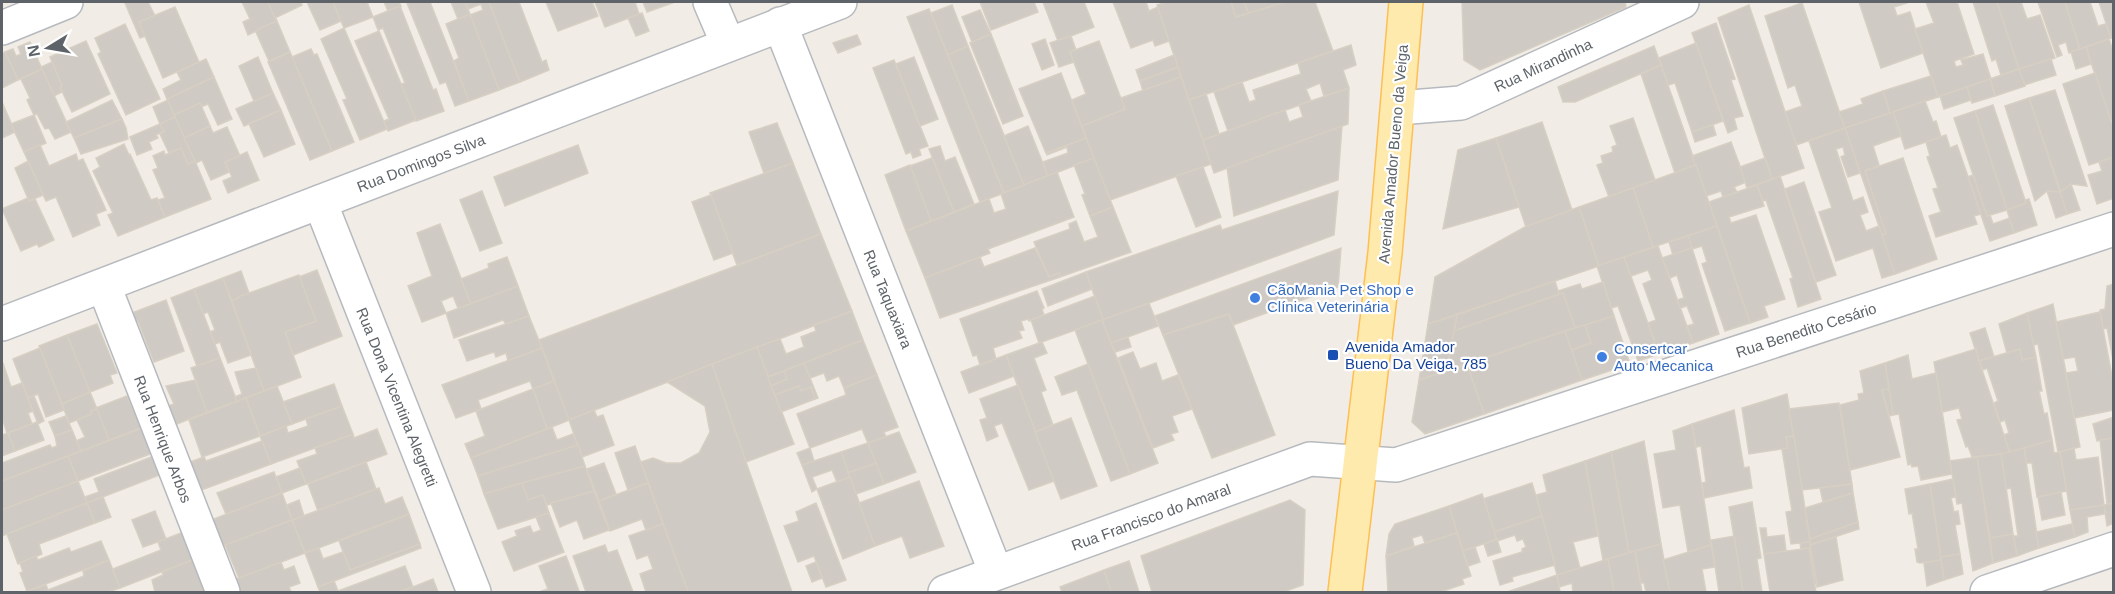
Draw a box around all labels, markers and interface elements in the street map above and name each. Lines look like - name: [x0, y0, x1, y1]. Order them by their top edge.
- north arrow: [18, 18, 78, 78]
- street label: Rua Mirandinha: [1491, 35, 1595, 95]
- text: N: [24, 43, 43, 58]
- street label: Avenida Amador Bueno da Veiga: [1375, 43, 1411, 264]
- street label: Rua Domingos Silva: [355, 130, 488, 195]
- street label: Rua Taquaxiara: [860, 247, 916, 351]
- place label: CãoMania Pet Shop e Clínica Veterinária: [1267, 281, 1414, 315]
- marker: CãoMania Pet Shop e Clínica Veterinária: [1248, 291, 1262, 305]
- street label: Rua Benedito Cesário: [1734, 299, 1878, 361]
- street label: Rua Dona Vicentina Alegretti: [353, 305, 441, 489]
- place label: Avenida Amador Bueno Da Veiga, 785: [1345, 338, 1487, 372]
- place label: Consertcar Auto Mecanica: [1614, 340, 1714, 374]
- marker: Avenida Amador Bueno Da Veiga, 785: [1326, 348, 1340, 362]
- marker: Consertcar Auto Mecanica: [1595, 350, 1609, 364]
- street label: Rua Henrique Arbos: [131, 373, 195, 505]
- street label: Rua Francisco do Amaral: [1069, 480, 1233, 554]

